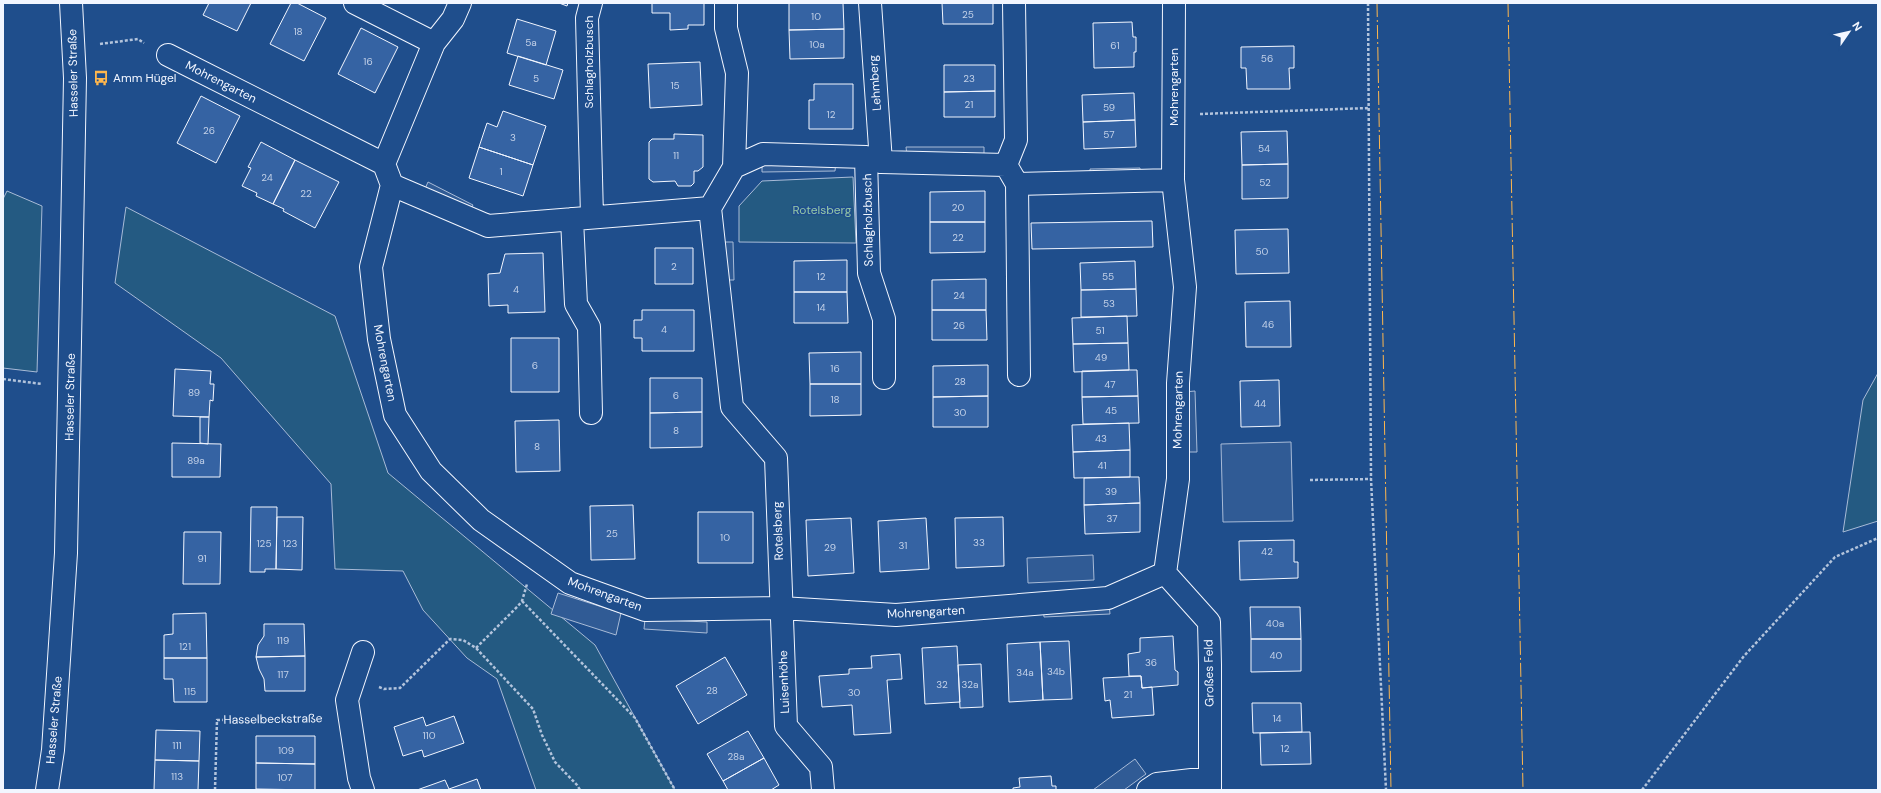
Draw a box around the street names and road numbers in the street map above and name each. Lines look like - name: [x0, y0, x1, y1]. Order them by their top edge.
- street label: Schlagholzbusch: [581, 15, 597, 109]
- street label: Hasseler Straße: [64, 29, 82, 117]
- street label: Mohrengarten: [1166, 48, 1182, 126]
- street label: Lehmberg: [865, 54, 885, 111]
- street label: Mohrengarten: [183, 57, 259, 107]
- street label: Schlagholzbusch: [859, 173, 877, 267]
- street label: Mohrengarten: [370, 323, 400, 403]
- street label: Hasseler Straße: [61, 353, 79, 441]
- street label: Mohrengarten: [1169, 371, 1187, 449]
- street label: Rotelsberg: [769, 501, 787, 561]
- street label: Mohrengarten: [566, 573, 644, 615]
- street label: Mohrengarten: [887, 602, 965, 622]
- street label: Großes Feld: [1200, 639, 1218, 707]
- street label: Luisenhöhe: [775, 650, 793, 714]
- street label: Hasseler Straße: [42, 675, 66, 764]
- street label: Hasselbeckstraße: [223, 710, 323, 728]

